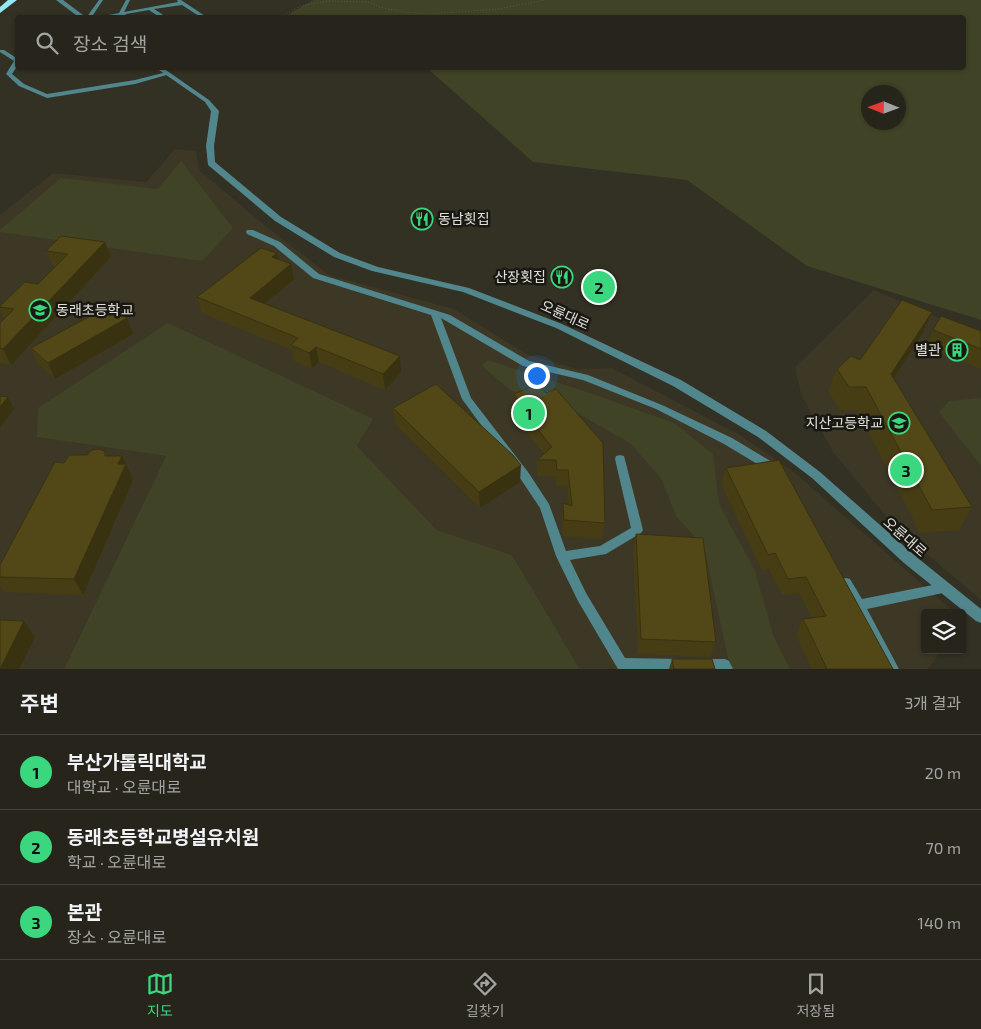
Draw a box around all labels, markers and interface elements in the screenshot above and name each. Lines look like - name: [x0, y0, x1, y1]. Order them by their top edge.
- search box: [15, 15, 966, 70]
- icon: search: [33, 29, 61, 57]
- text: 장소 검색: [73, 32, 147, 55]
- north arrow: [861, 85, 906, 130]
- restaurant icon: 동남횟집: [410, 207, 434, 231]
- place label: 동남횟집: [438, 210, 490, 227]
- restaurant icon: 산장횟집: [550, 265, 574, 289]
- place label: 산장횟집: [494, 268, 546, 285]
- pin: 2: [583, 268, 615, 306]
- street label: 오륜대로: [538, 296, 592, 333]
- school or university icon: 동래초등학교: [28, 298, 52, 322]
- place label: 동래초등학교: [56, 301, 133, 318]
- building icon: 별관: [945, 338, 969, 362]
- place label: 별관: [915, 341, 941, 358]
- your location: [524, 363, 550, 389]
- pin: 1: [513, 394, 545, 432]
- school or university icon: 지산고등학교: [887, 411, 911, 435]
- place label: 지산고등학교: [806, 414, 883, 431]
- pin: 3: [890, 451, 922, 489]
- street label: 오륜대로: [880, 513, 930, 560]
- map controls: [921, 609, 966, 654]
- button: layers: [921, 609, 966, 654]
- text: 주변: [20, 690, 59, 715]
- text: 3개 결과: [904, 693, 961, 712]
- text: 부산가톨릭대학교: [67, 750, 207, 773]
- text: 1: [33, 763, 39, 782]
- text: 20 m: [925, 763, 961, 782]
- text: 대학교 · 오륜대로: [67, 777, 181, 796]
- text: 동래초등학교병설유치원: [67, 825, 259, 848]
- text: 2: [31, 838, 41, 857]
- text: 70 m: [926, 838, 961, 857]
- text: 학교 · 오륜대로: [67, 852, 166, 871]
- text: 본관: [67, 900, 102, 923]
- text: 3: [31, 913, 41, 932]
- text: 140 m: [918, 913, 961, 932]
- text: 장소 · 오륜대로: [67, 927, 166, 946]
- tab: 지도: [146, 970, 174, 1020]
- tab: 길찾기: [466, 970, 505, 1020]
- tab: 저장됨: [796, 970, 835, 1020]

